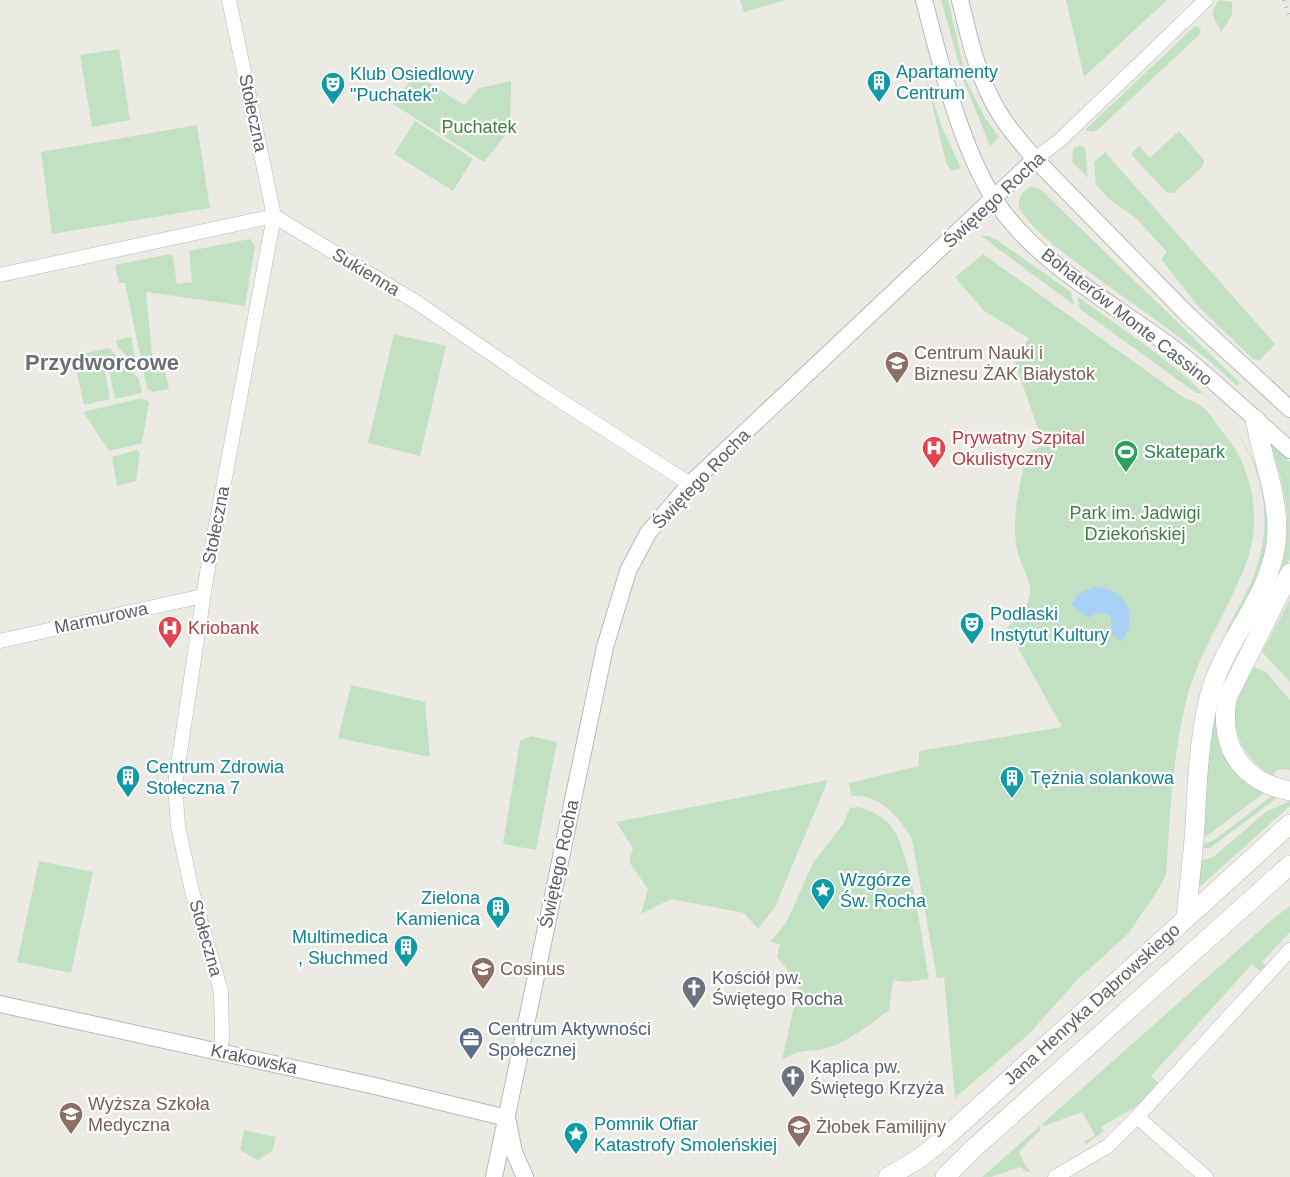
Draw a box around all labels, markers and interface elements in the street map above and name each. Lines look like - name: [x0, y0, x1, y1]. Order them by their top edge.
- place label: Apartamenty Centrum: [896, 62, 998, 103]
- place label: Klub Osiedlowy "Puchatek": [350, 64, 474, 105]
- building icon: Apartamenty Centrum: [866, 69, 892, 103]
- theatre icon: Klub Osiedlowy "Puchatek": [320, 71, 346, 105]
- street label: Stołeczna: [235, 72, 271, 155]
- park label: Puchatek: [441, 117, 518, 137]
- street label: Świętego Rocha: [939, 147, 1049, 252]
- street label: Sukienna: [329, 244, 404, 300]
- street label: Bohaterów Monte Cassino: [1038, 244, 1216, 390]
- place label: Centrum Nauki i Biznesu ŻAK Białystok: [914, 343, 1096, 384]
- district label: Przydworcowe: [25, 350, 179, 375]
- school or university icon: Centrum Nauki i Biznesu ŻAK Białystok: [884, 350, 910, 384]
- street label: Świętego Rocha: [648, 424, 754, 533]
- place label: Prywatny Szpital Okulistyczny: [952, 428, 1085, 469]
- hospital icon: Prywatny Szpital Okulistyczny: [921, 435, 947, 469]
- sports icon: Skatepark: [1113, 439, 1139, 473]
- place label: Skatepark: [1144, 442, 1226, 462]
- street label: Stołeczna: [199, 483, 234, 566]
- park label: Park im. Jadwigi Dziekońskiej: [1069, 503, 1201, 544]
- street label: Marmurowa: [52, 598, 151, 638]
- place label: Podlaski Instytut Kultury: [990, 604, 1109, 645]
- theatre icon: Podlaski Instytut Kultury: [959, 611, 985, 645]
- hospital icon: Kriobank: [157, 615, 183, 649]
- place label: Kriobank: [188, 618, 260, 638]
- place label: Centrum Zdrowia Stołeczna 7: [146, 757, 285, 798]
- building icon: Centrum Zdrowia Stołeczna 7: [115, 764, 141, 798]
- building icon: Tężnia solankowa: [999, 765, 1025, 799]
- place label: Tężnia solankowa: [1030, 768, 1175, 788]
- street label: Świętego Rocha: [535, 797, 583, 930]
- place label: Wzgórze Św. Rocha: [840, 870, 927, 911]
- place icon: Wzgórze Św. Rocha: [810, 877, 836, 911]
- place label: Zielona Kamienica: [396, 888, 481, 929]
- building icon: Zielona Kamienica: [485, 895, 511, 929]
- street label: Stołeczna: [185, 897, 227, 980]
- street label: Jana Henryka Dąbrowskiego: [1000, 919, 1184, 1089]
- place label: Multimedica , Słuchmed: [292, 927, 389, 968]
- building icon: Multimedica , Słuchmed: [393, 934, 419, 968]
- school or university icon: Cosinus: [470, 956, 496, 990]
- place label: Cosinus: [500, 959, 565, 979]
- place label: Kościół pw. Świętego Rocha: [712, 968, 844, 1009]
- church icon: Kościół pw. Świętego Rocha: [681, 975, 707, 1009]
- place label: Centrum Aktywności Społecznej: [488, 1019, 651, 1060]
- office icon: Centrum Aktywności Społecznej: [458, 1026, 484, 1060]
- street label: Krakowska: [209, 1040, 300, 1078]
- place label: Kaplica pw. Świętego Krzyża: [810, 1057, 945, 1098]
- church icon: Kaplica pw. Świętego Krzyża: [780, 1064, 806, 1098]
- place label: Wyższa Szkoła Medyczna: [88, 1094, 211, 1135]
- school or university icon: Wyższa Szkoła Medyczna: [58, 1101, 84, 1135]
- place label: Pomnik Ofiar Katastrofy Smoleńskiej: [594, 1114, 777, 1155]
- school or university icon: Żłobek Familijny: [786, 1114, 812, 1148]
- place label: Żłobek Familijny: [816, 1117, 946, 1137]
- place icon: Pomnik Ofiar Katastrofy Smoleńskiej: [563, 1121, 589, 1155]

